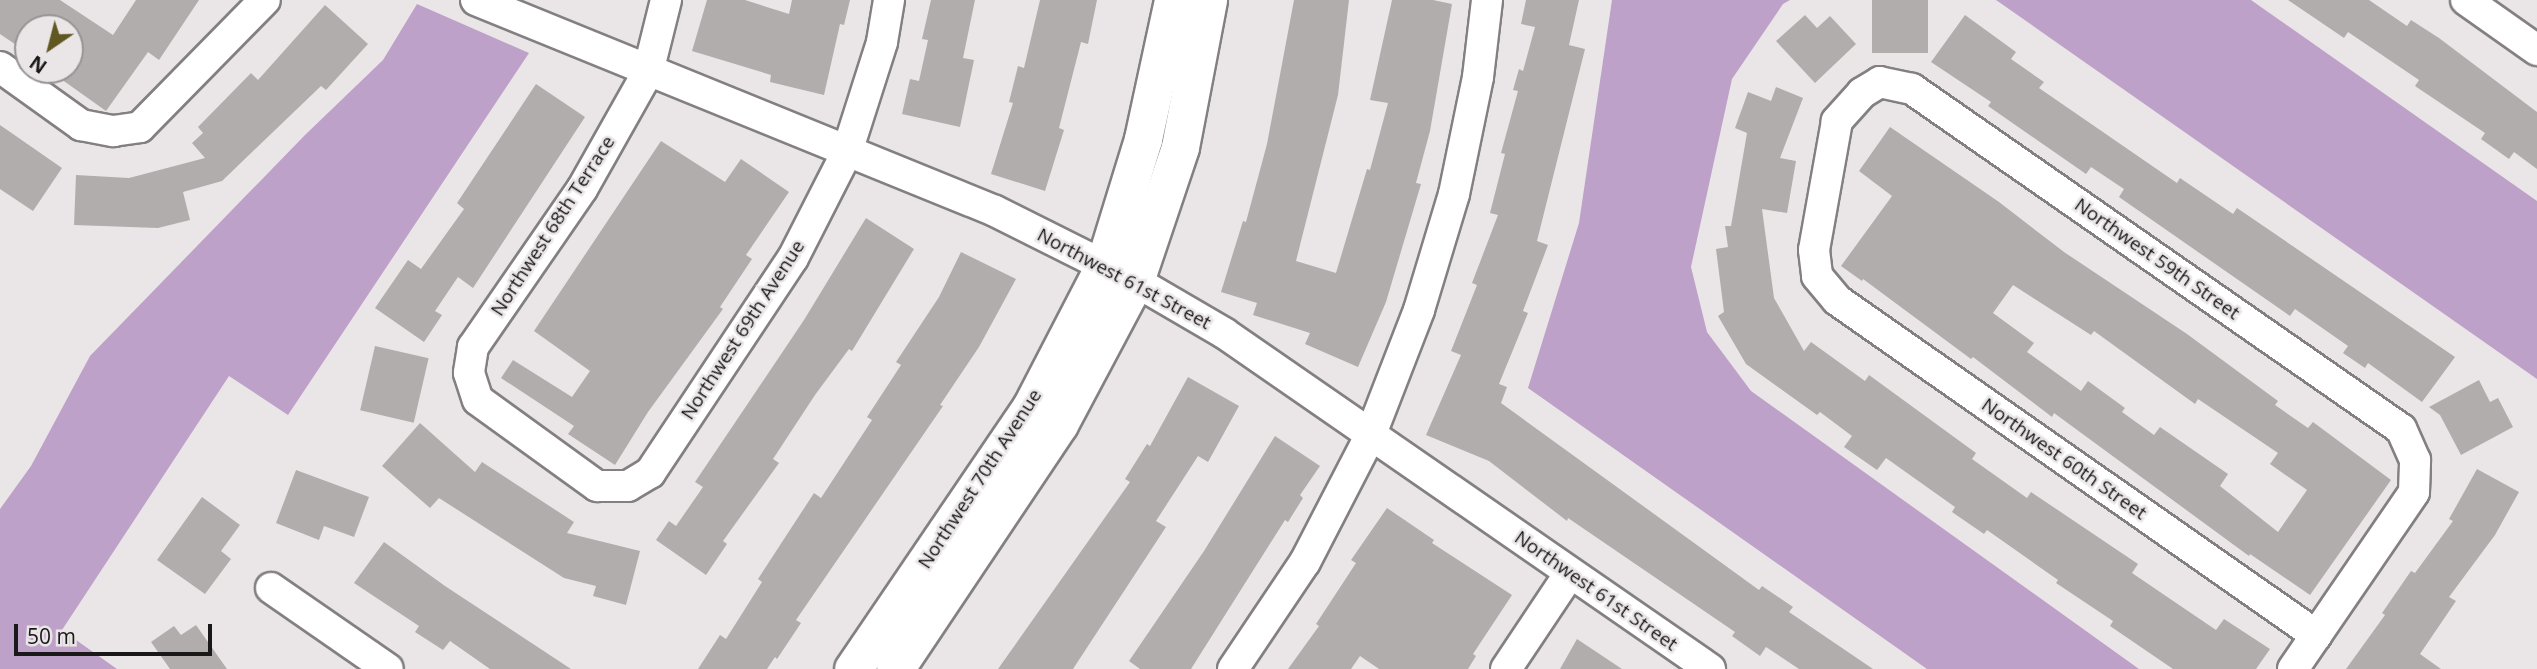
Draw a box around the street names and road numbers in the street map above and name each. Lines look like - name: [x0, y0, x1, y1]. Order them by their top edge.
- street label: Northwest 68th Terrace: [486, 132, 620, 320]
- street label: Northwest 59th Street: [2070, 193, 2244, 325]
- street label: Northwest 61st Street: [1033, 223, 1215, 335]
- street label: Northwest 69th Avenue: [676, 236, 810, 424]
- street label: Northwest 70th Avenue: [913, 385, 1047, 573]
- street label: Northwest 60th Street: [1977, 393, 2151, 525]
- street label: Northwest 61st Street: [1510, 526, 1682, 656]

